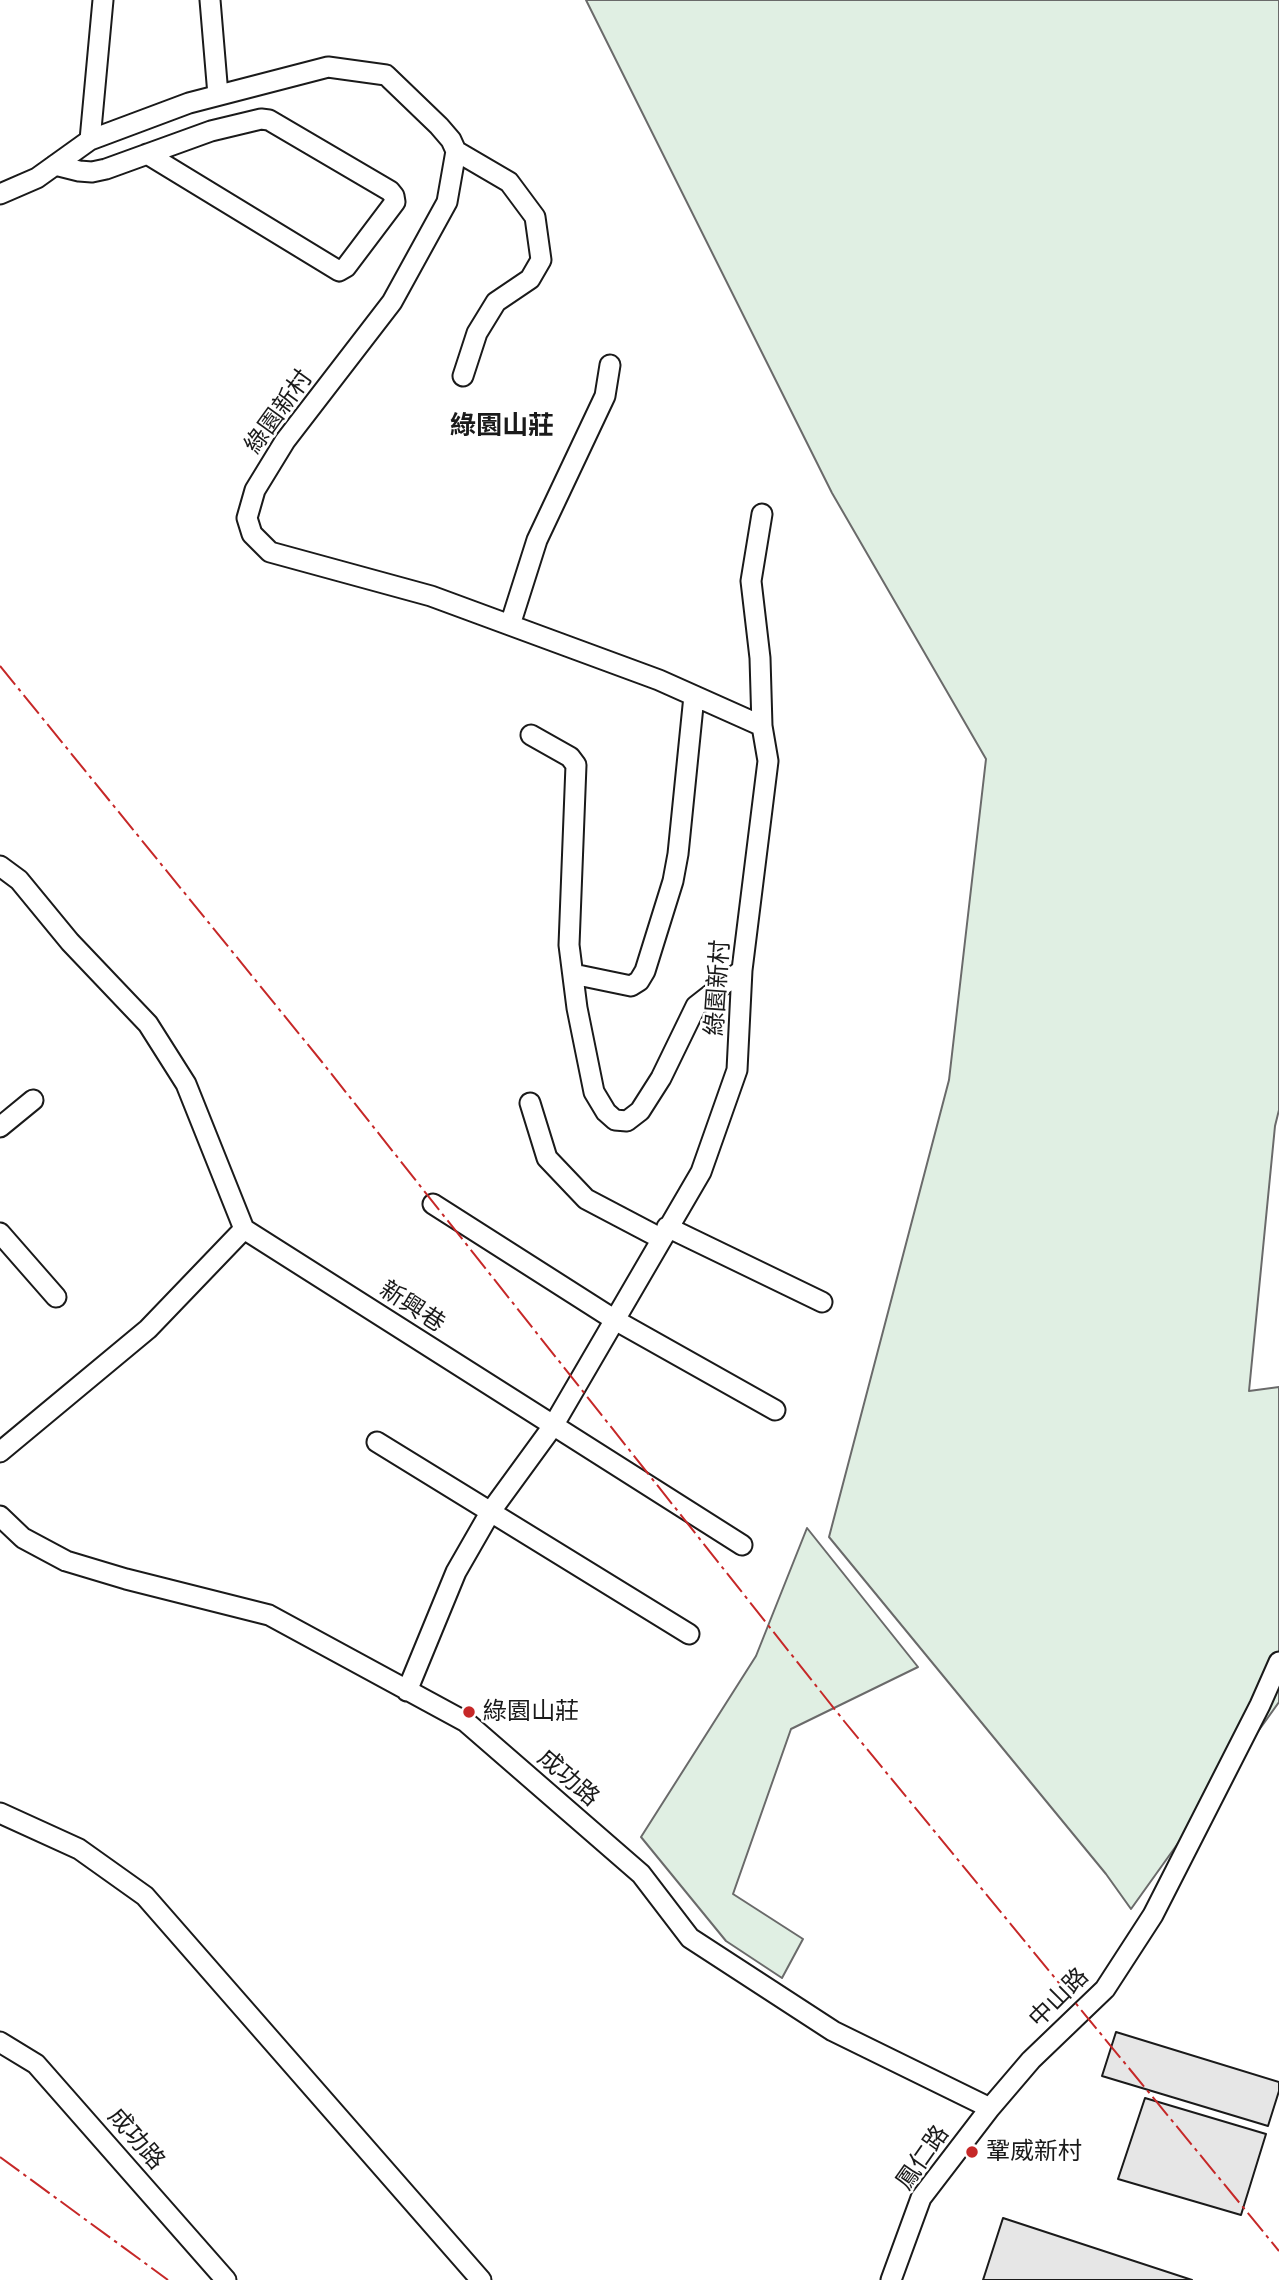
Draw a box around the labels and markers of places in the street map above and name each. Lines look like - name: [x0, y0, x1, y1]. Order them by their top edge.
- place label: 綠園山莊: [483, 1698, 579, 1726]
- marker: 綠園山莊: [461, 1704, 477, 1720]
- place label: 鞏威新村: [986, 2138, 1082, 2166]
- marker: 鞏威新村: [964, 2144, 980, 2160]

